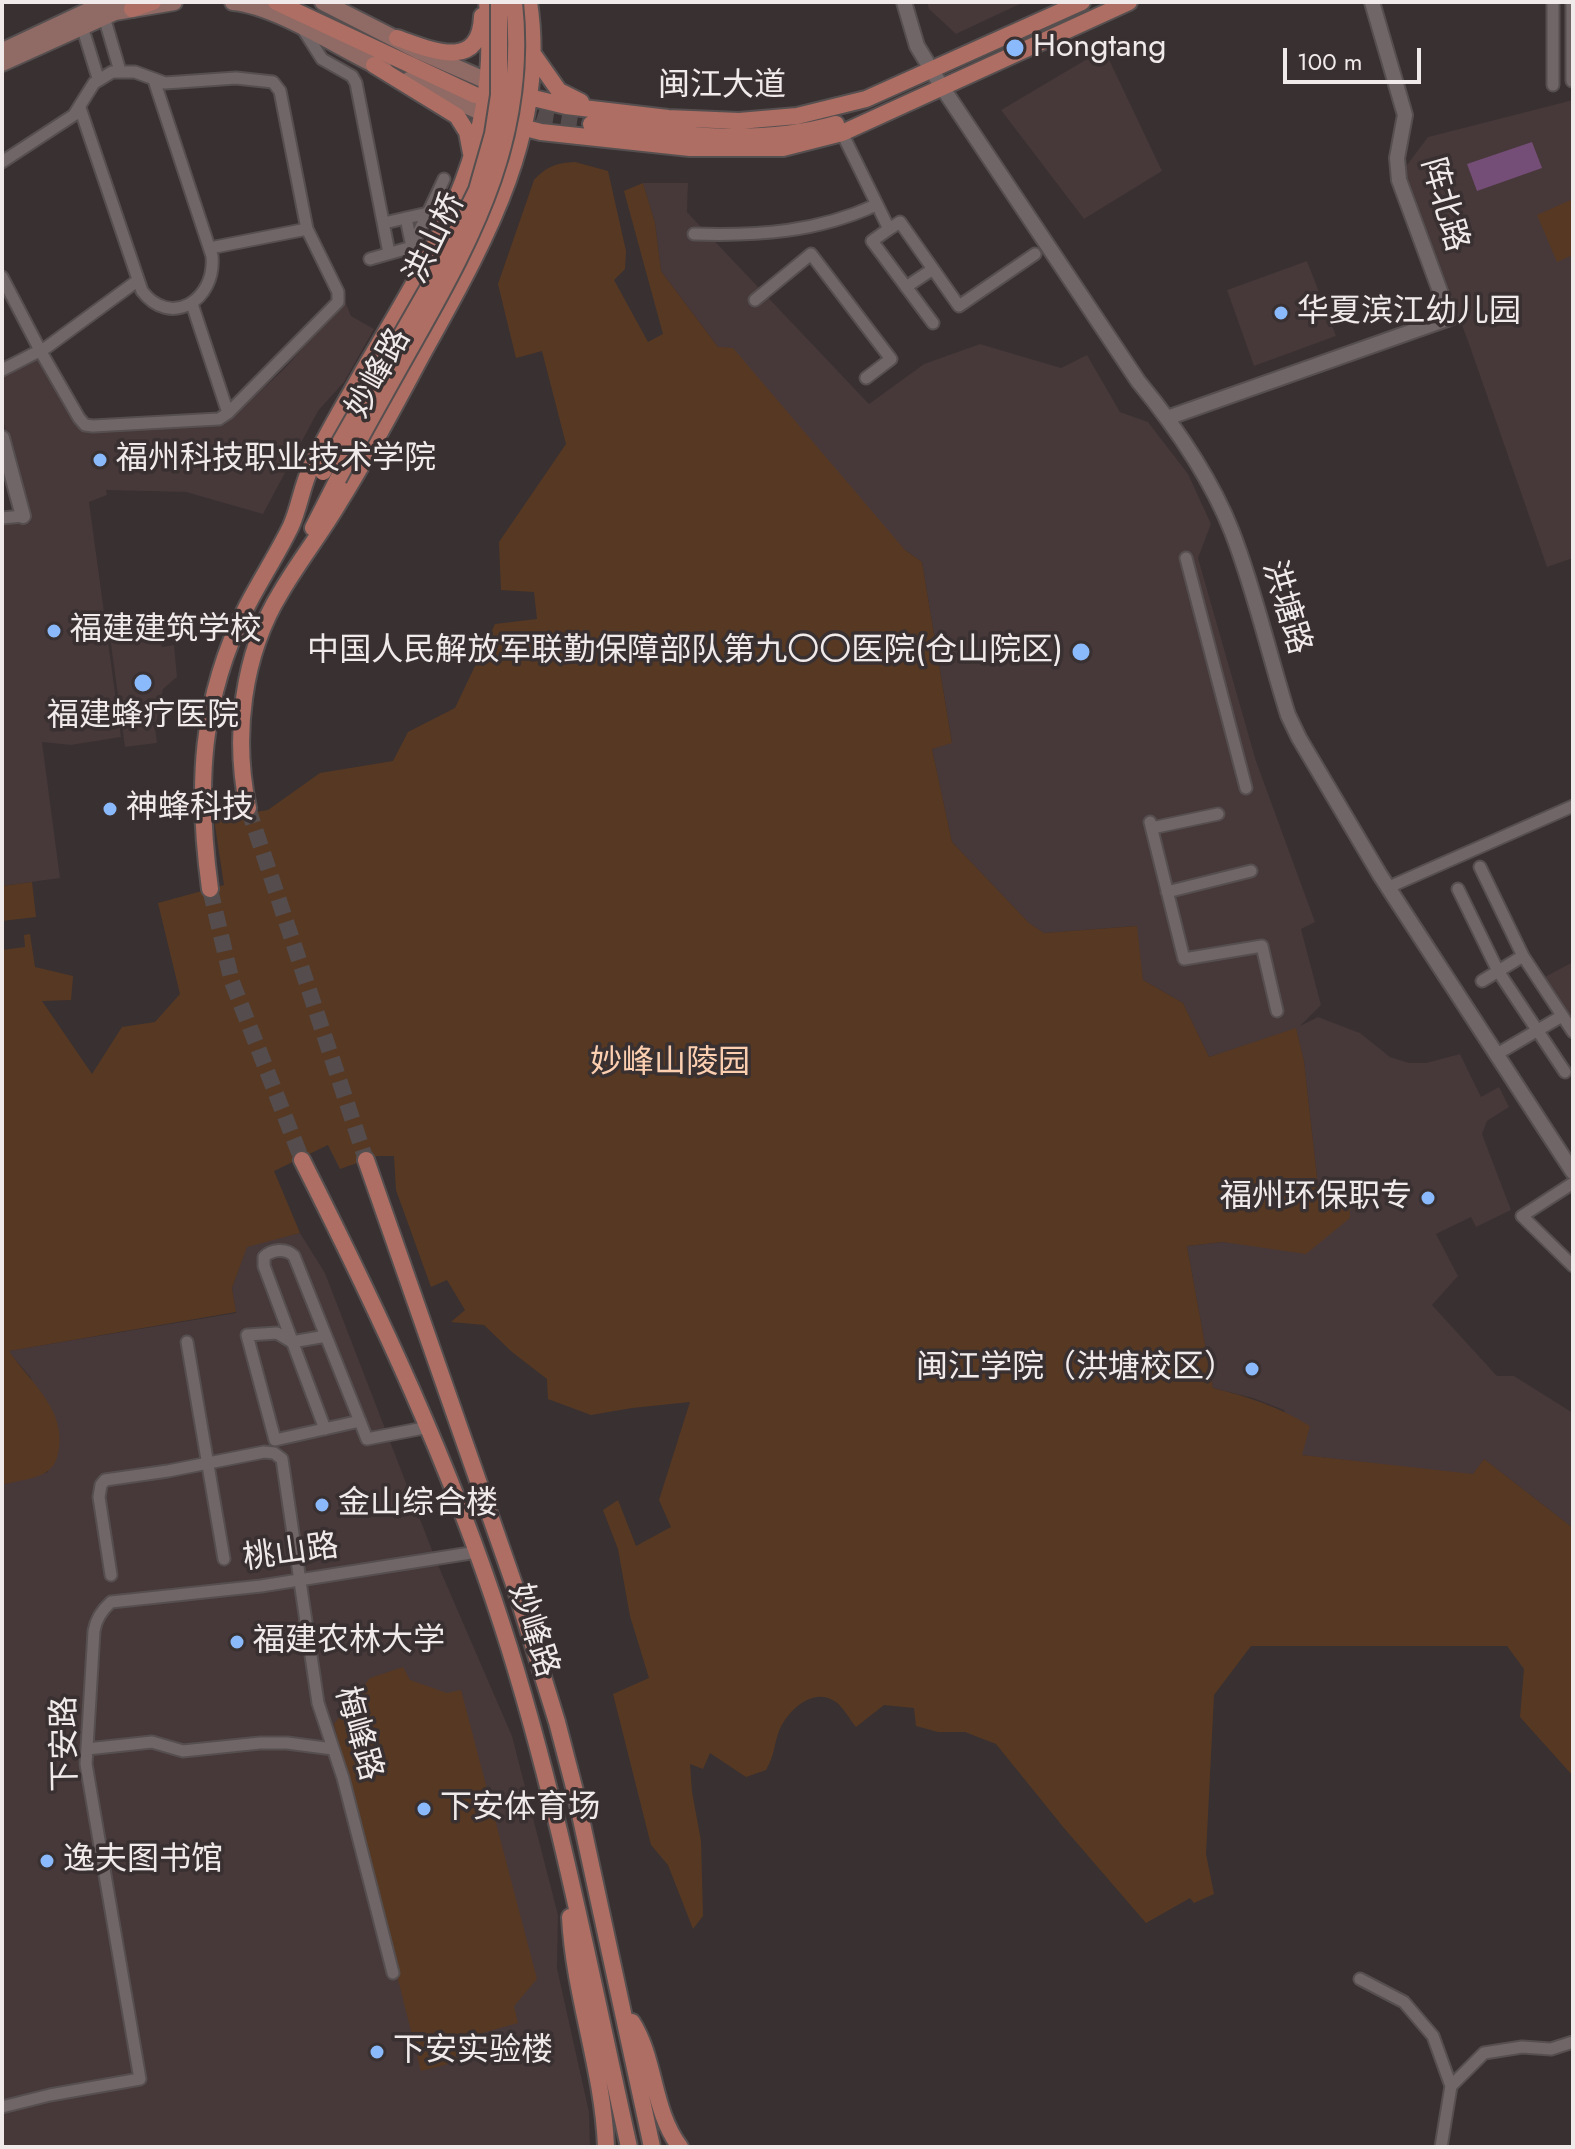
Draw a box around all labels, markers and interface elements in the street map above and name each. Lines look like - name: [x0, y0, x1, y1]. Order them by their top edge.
- place label: Hongtang: [1033, 29, 1167, 67]
- scale bar: [1287, 32, 1425, 82]
- marker: Hongtang: [1004, 37, 1026, 59]
- text: 100 m: [1297, 44, 1363, 79]
- street label: 闽江大道: [658, 68, 786, 106]
- street label: 阵北路: [1411, 154, 1475, 256]
- street label: 洪山桥: [398, 187, 474, 291]
- place label: 华夏滨江幼儿园: [1297, 294, 1521, 332]
- marker: 华夏滨江幼儿园: [1272, 304, 1290, 322]
- street label: 妙峰路: [340, 323, 420, 425]
- place label: 福州科技职业技术学院: [116, 441, 436, 479]
- marker: 福州科技职业技术学院: [91, 451, 109, 469]
- street label: 洪塘路: [1253, 556, 1317, 660]
- place label: 福建建筑学校: [70, 612, 262, 650]
- marker: 福建建筑学校: [45, 622, 63, 640]
- place label: 中国人民解放军联勤保障部队第九〇〇医院(仓山院区): [307, 633, 1063, 671]
- marker: 中国人民解放军联勤保障部队第九〇〇医院(仓山院区): [1070, 641, 1092, 663]
- marker: 福建蜂疗医院: [132, 672, 154, 694]
- place label: 福建蜂疗医院: [47, 698, 239, 736]
- place label: 神蜂科技: [126, 790, 254, 828]
- marker: 神蜂科技: [101, 800, 119, 818]
- park label: 妙峰山陵园: [590, 1045, 750, 1083]
- place label: 福州环保职专: [1220, 1179, 1412, 1217]
- marker: 福州环保职专: [1419, 1189, 1437, 1207]
- place label: 闽江学院（洪塘校区）: [916, 1350, 1236, 1388]
- marker: 闽江学院（洪塘校区）: [1243, 1360, 1261, 1378]
- place label: 金山综合楼: [338, 1486, 498, 1524]
- marker: 金山综合楼: [313, 1496, 331, 1514]
- street label: 桃山路: [241, 1528, 341, 1580]
- street label: 妙峰路: [499, 1579, 565, 1683]
- place label: 福建农林大学: [253, 1623, 445, 1661]
- marker: 福建农林大学: [228, 1633, 246, 1651]
- street label: 梅峰路: [325, 1683, 389, 1785]
- street label: 下安路: [47, 1696, 87, 1792]
- place label: 下安体育场: [440, 1790, 600, 1828]
- marker: 下安体育场: [415, 1800, 433, 1818]
- place label: 逸夫图书馆: [63, 1842, 223, 1880]
- marker: 逸夫图书馆: [38, 1852, 56, 1870]
- place label: 下安实验楼: [393, 2033, 553, 2071]
- marker: 下安实验楼: [368, 2043, 386, 2061]

